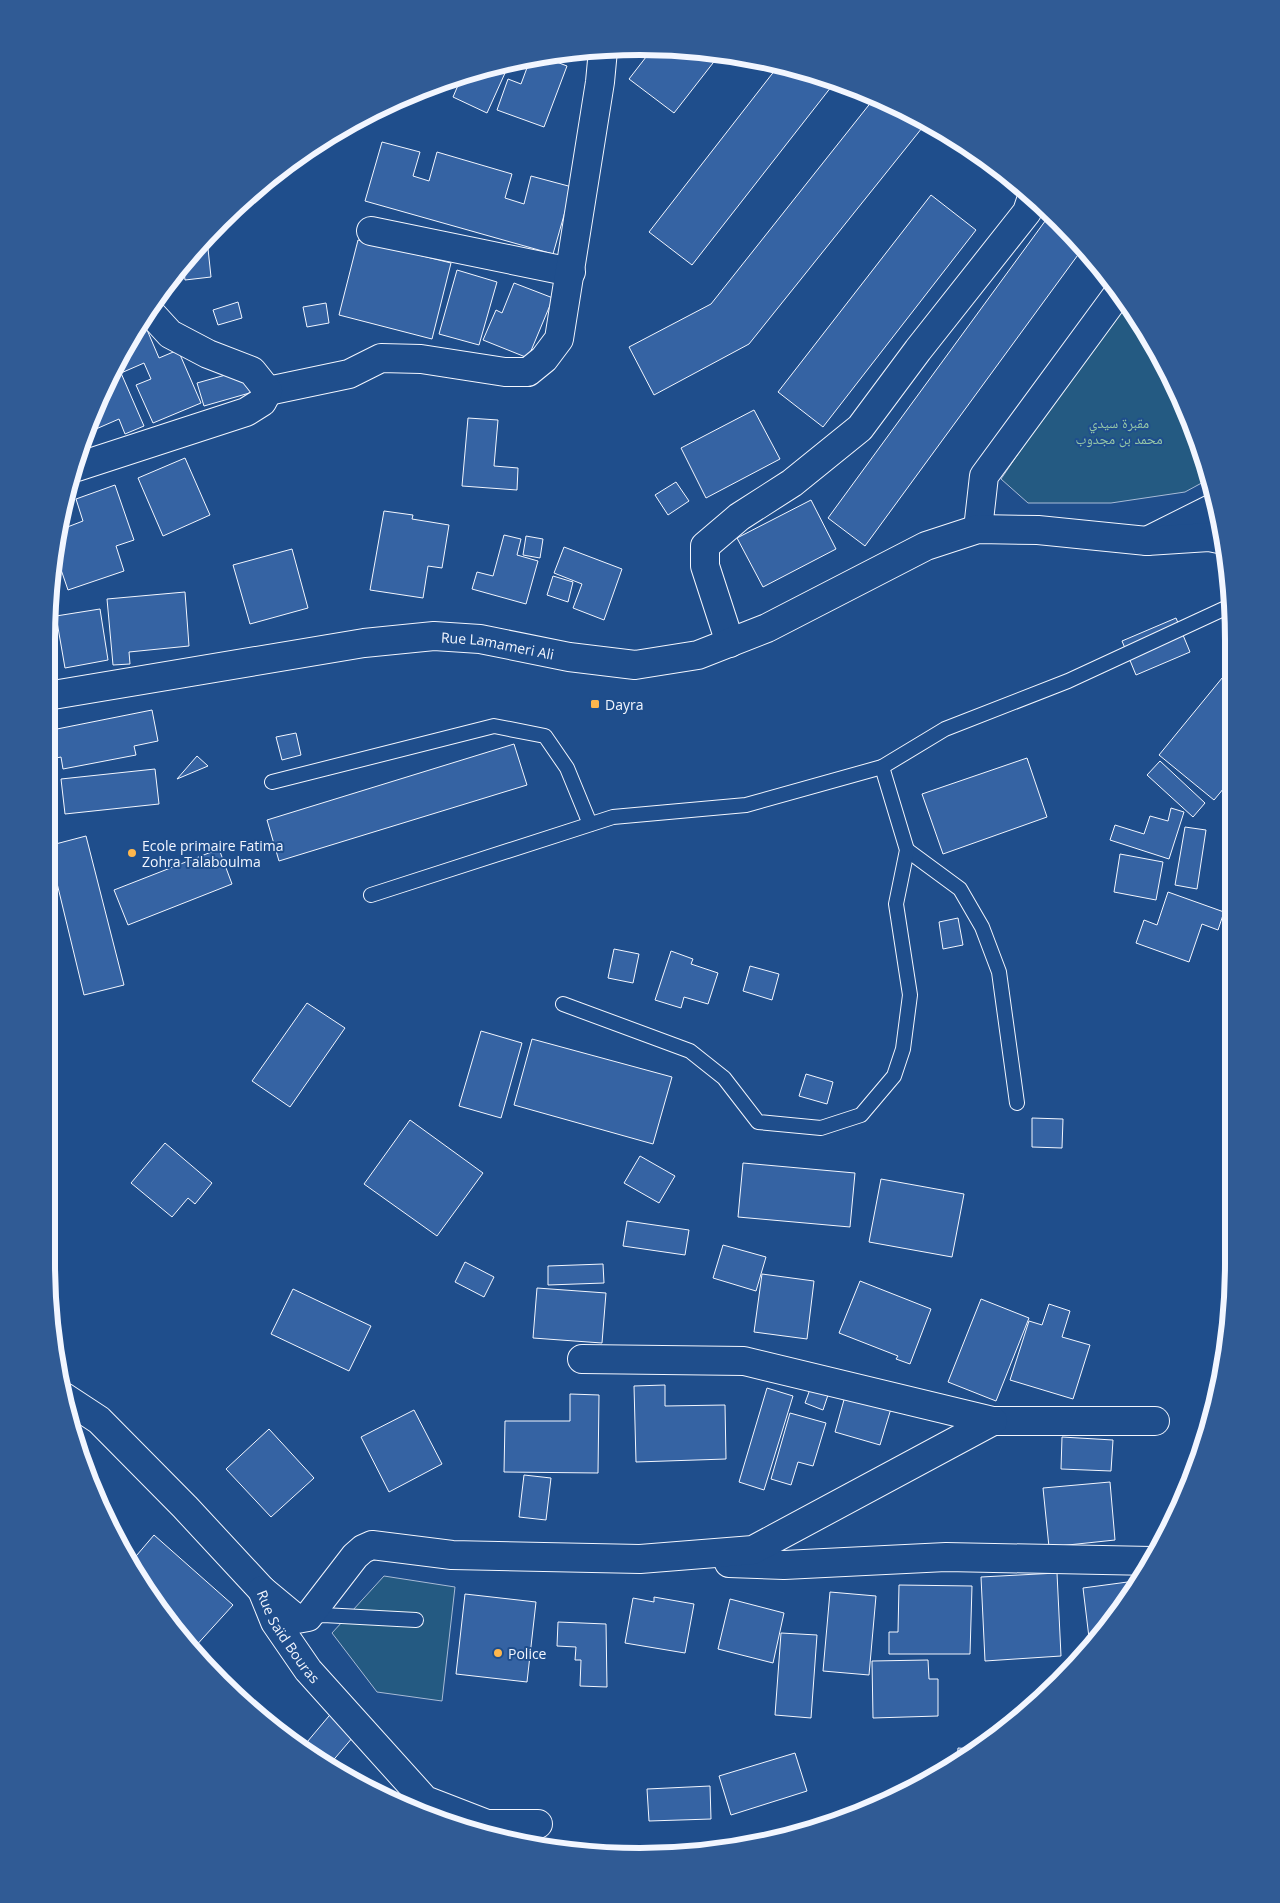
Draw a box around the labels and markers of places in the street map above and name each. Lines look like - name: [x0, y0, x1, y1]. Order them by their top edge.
- place label: Dayra: [605, 695, 643, 714]
- marker: Dayra: [589, 698, 601, 710]
- place label: Ecole primaire Fatima Zohra Talaboulma: [142, 836, 284, 871]
- marker: Ecole primaire Fatima Zohra Talaboulma: [126, 847, 138, 859]
- place label: Police: [508, 1644, 547, 1663]
- marker: Police: [492, 1647, 504, 1659]

